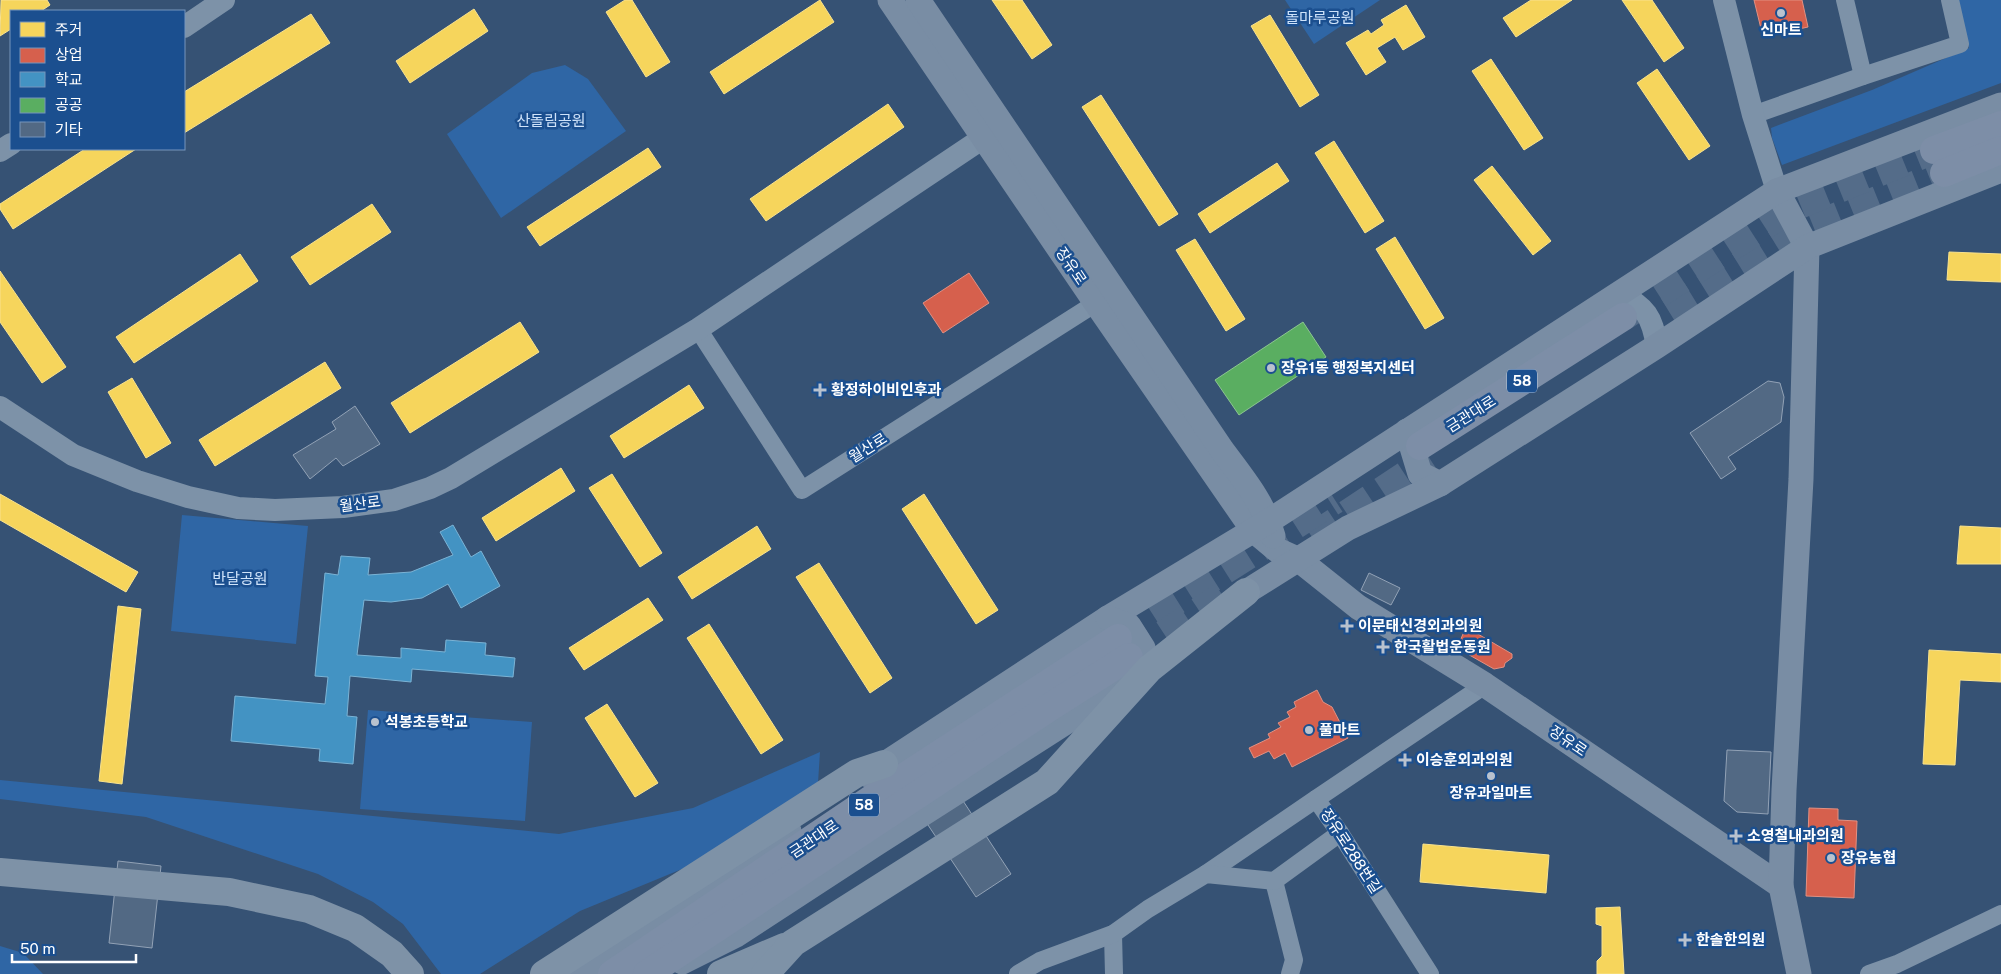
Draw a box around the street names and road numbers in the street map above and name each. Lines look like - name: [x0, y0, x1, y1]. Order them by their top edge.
- street label: 장유로: [1053, 244, 1090, 288]
- road number: 58: [1507, 370, 1537, 392]
- street label: 금관대로: [1443, 392, 1499, 435]
- street label: 월산로: [846, 429, 890, 466]
- street label: 월산로: [338, 493, 382, 514]
- street label: 장유로: [1546, 722, 1590, 759]
- road number: 58: [849, 794, 879, 816]
- street label: 장유로288번길: [1318, 805, 1385, 896]
- street label: 금관대로: [786, 816, 841, 861]

